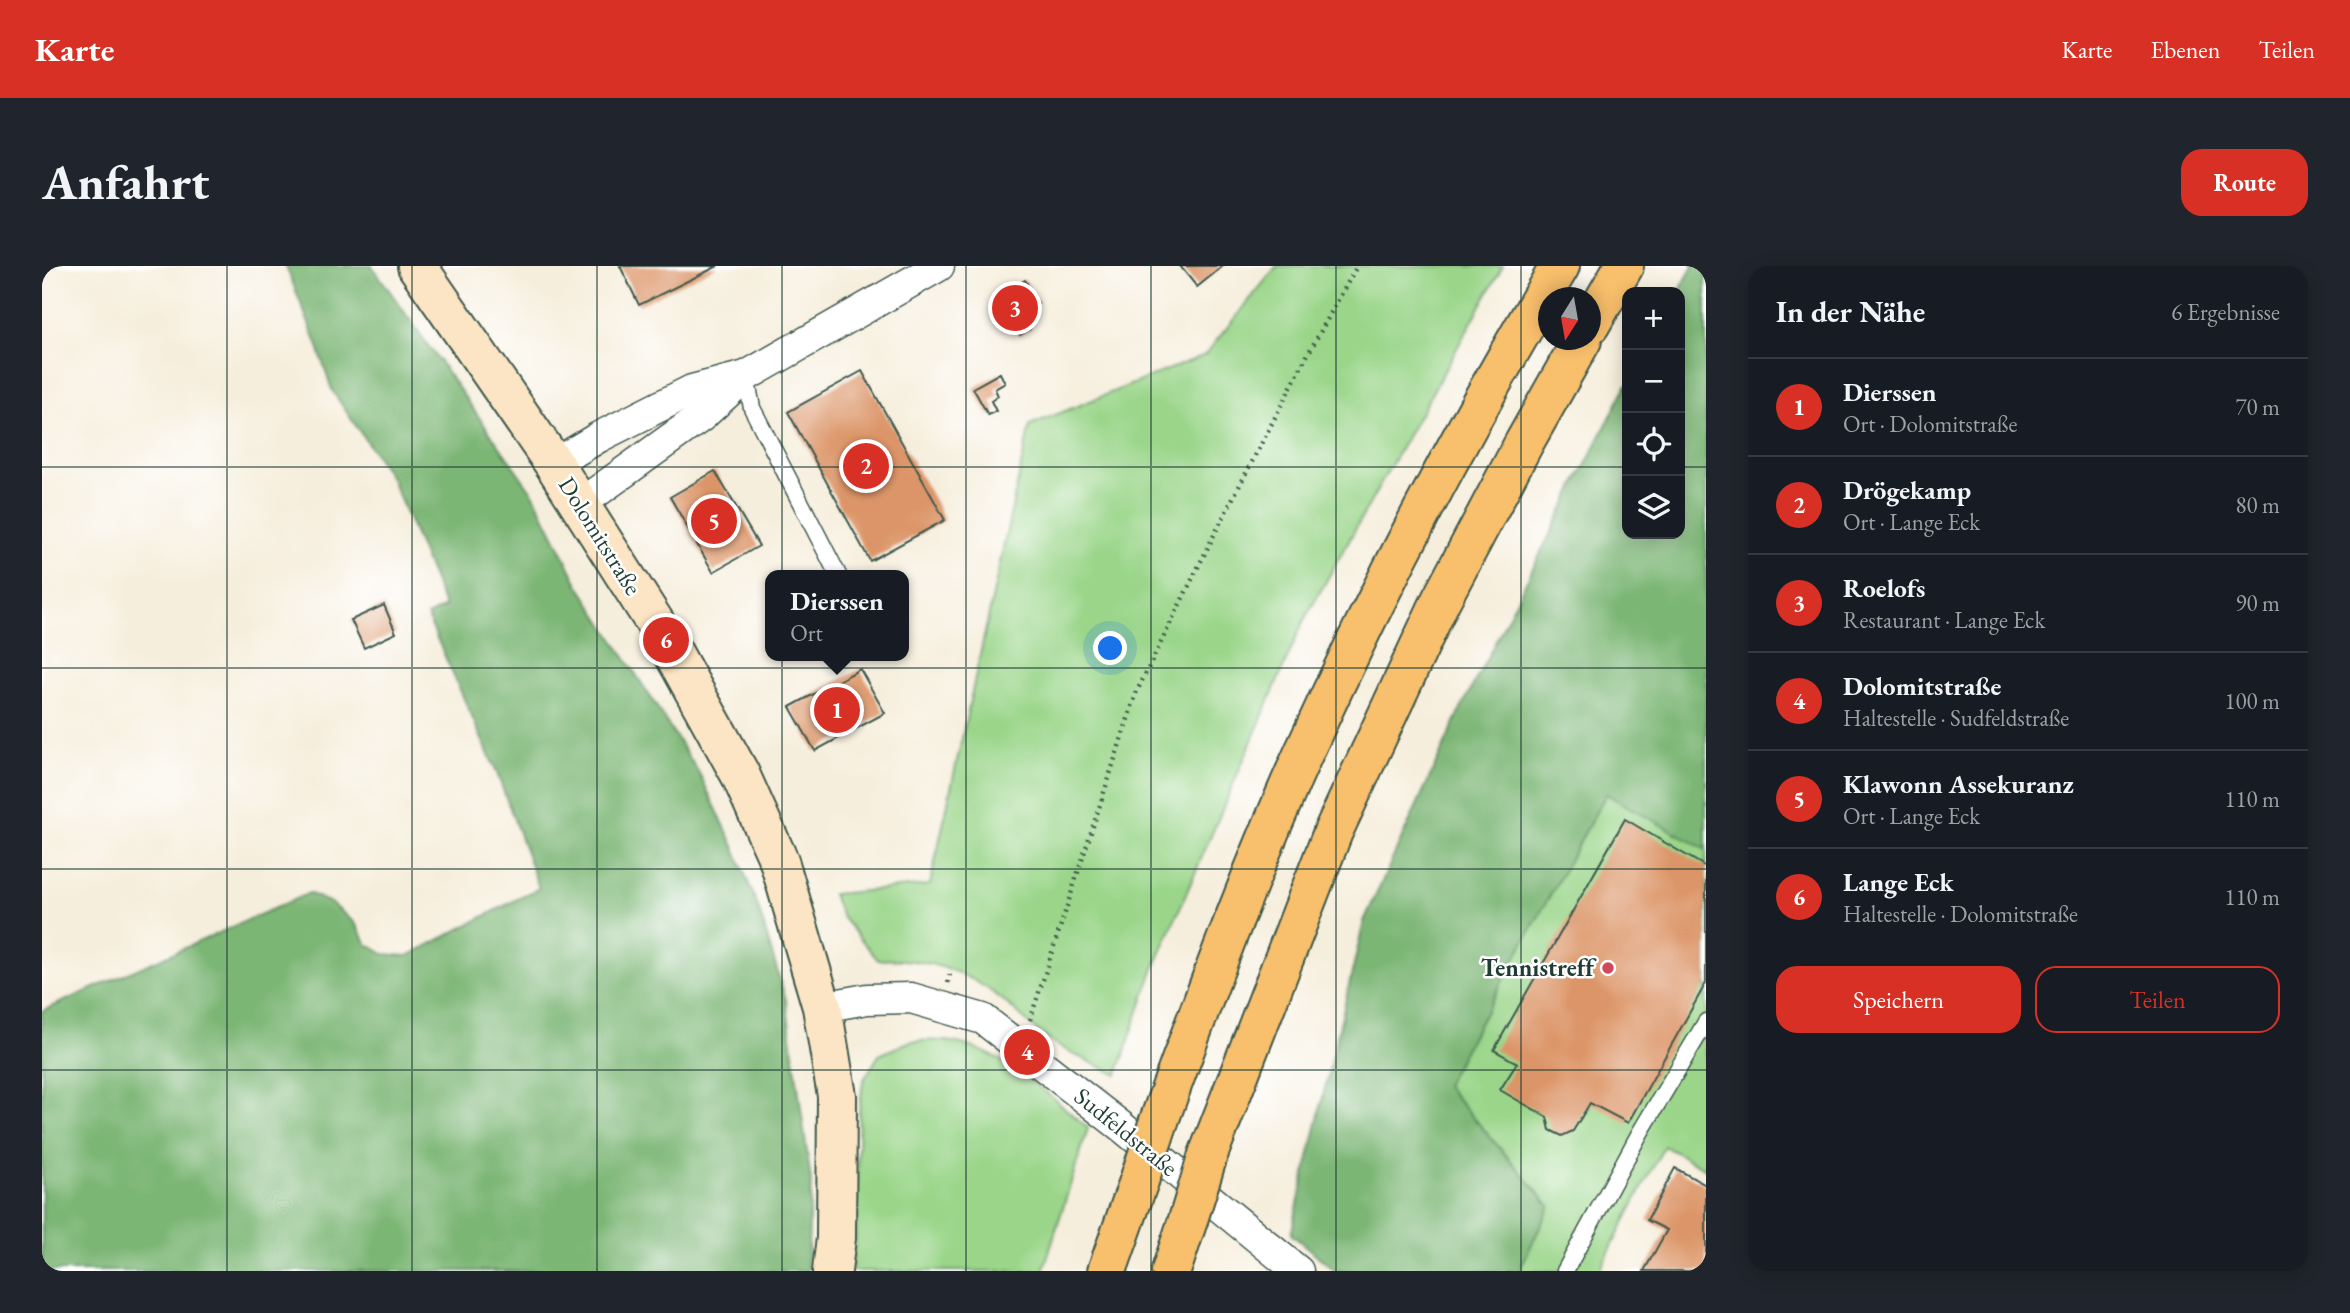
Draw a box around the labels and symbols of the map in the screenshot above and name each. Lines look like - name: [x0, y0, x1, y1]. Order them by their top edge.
- pin: 3: [992, 282, 1038, 334]
- north arrow: [1538, 287, 1601, 350]
- pin: 2: [843, 440, 889, 492]
- street label: Dolomitstraße: [552, 471, 649, 601]
- pin: 5: [691, 495, 737, 547]
- pin: 6: [643, 614, 689, 666]
- your location: [1093, 631, 1127, 665]
- pin: 1: [814, 684, 860, 736]
- place label: Tennistreff: [1481, 952, 1597, 983]
- marker: Tennistreff: [1600, 960, 1616, 976]
- pin: 4: [1004, 1026, 1050, 1078]
- street label: Sudfeldstraße: [1068, 1080, 1184, 1183]

